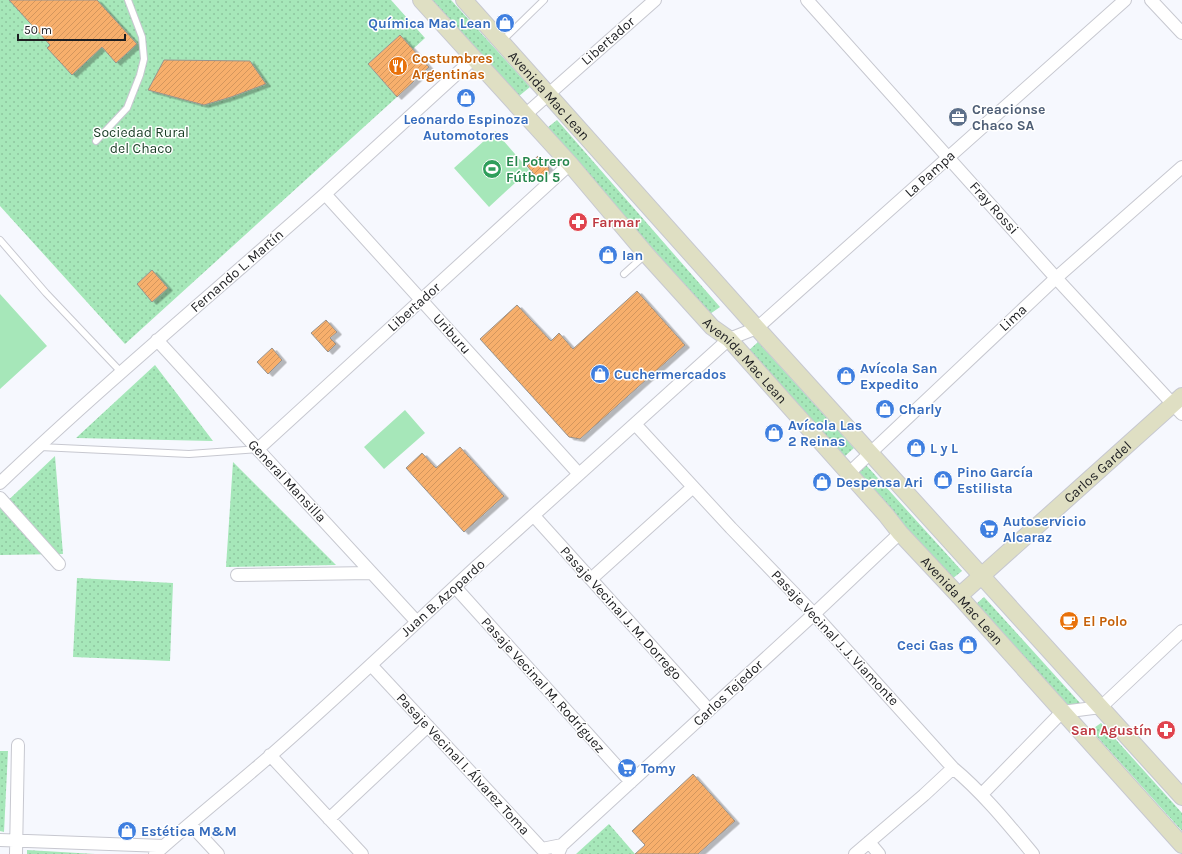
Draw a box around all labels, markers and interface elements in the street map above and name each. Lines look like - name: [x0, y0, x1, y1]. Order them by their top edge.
- shop icon: Química Mac Lean: [494, 12, 516, 34]
- street label: Libertador: [578, 13, 639, 69]
- place label: Química Mac Lean: [368, 15, 491, 32]
- scale bar: [18, 16, 125, 42]
- text: 50 m: [24, 23, 52, 37]
- street label: Avenida Mac Lean: [505, 47, 594, 144]
- place label: Costumbres Argentinas: [412, 50, 493, 83]
- restaurant icon: Costumbres Argentinas: [387, 55, 409, 77]
- shop icon: Leonardo Espinoza Automotores: [455, 87, 477, 109]
- place label: Creacionse Chaco SA: [972, 101, 1045, 134]
- office icon: Creacionse Chaco SA: [947, 106, 969, 128]
- place label: Leonardo Espinoza Automotores: [403, 111, 529, 144]
- park label: Sociedad Rural del Chaco: [93, 124, 189, 157]
- street label: La Pampa: [901, 147, 959, 201]
- place label: El Potrero Fútbol 5: [506, 153, 570, 186]
- sports icon: El Potrero Fútbol 5: [481, 158, 503, 180]
- street label: Fray Rossi: [966, 178, 1022, 238]
- pharmacy icon: Farmar: [567, 211, 589, 233]
- place label: Farmar: [592, 214, 640, 231]
- street label: Fernando L. Martín: [187, 226, 287, 316]
- shop icon: Ian: [597, 244, 619, 266]
- place label: Ian: [622, 247, 643, 264]
- street label: Libertador: [384, 278, 445, 335]
- street label: Lima: [996, 301, 1030, 335]
- street label: Uriburu: [429, 310, 475, 358]
- street label: Avenida Mac Lean: [699, 314, 791, 407]
- place label: Avícola San Expedito: [860, 360, 938, 393]
- shop icon: Cuchermercados: [589, 363, 611, 385]
- shop icon: Avícola San Expedito: [835, 365, 857, 387]
- place label: Cuchermercados: [614, 366, 726, 383]
- shop icon: Charly: [874, 398, 896, 420]
- place label: Charly: [899, 401, 942, 418]
- place label: Avícola Las 2 Reinas: [788, 417, 862, 450]
- shop icon: Avícola Las 2 Reinas: [763, 422, 785, 444]
- street label: General Mansilla: [244, 436, 330, 526]
- shop icon: L y L: [905, 437, 927, 459]
- street label: Carlos Gardel: [1060, 437, 1135, 506]
- place label: L y L: [930, 440, 958, 457]
- place label: Pino García Estilista: [957, 464, 1033, 497]
- shop icon: Pino García Estilista: [932, 469, 954, 491]
- shop icon: Despensa Ari: [811, 471, 833, 493]
- place label: Despensa Ari: [836, 474, 923, 491]
- place label: Autoservicio Alcaraz: [1003, 513, 1086, 546]
- supermarket icon: Autoservicio Alcaraz: [978, 518, 1000, 540]
- street label: Pasaje Vecinal J. M. Dorrego: [557, 543, 685, 683]
- street label: Avenida Mac Lean: [918, 553, 1007, 648]
- street label: Juan B. Azopardo: [397, 556, 489, 640]
- street label: Pasaje Vecinal J. J. Viamonte: [768, 567, 902, 709]
- cafe icon: El Polo: [1058, 610, 1080, 632]
- place label: El Polo: [1083, 613, 1127, 630]
- street label: Pasaje Vecinal M. Rodríguez: [478, 614, 608, 756]
- shop icon: Ceci Gas: [957, 634, 979, 656]
- place label: Ceci Gas: [897, 637, 954, 654]
- street label: Carlos Tejedor: [690, 656, 767, 730]
- street label: Pasaje Vecinal I. Álvarez Toma: [393, 689, 534, 838]
- pharmacy icon: San Agustín: [1155, 719, 1177, 741]
- place label: San Agustín: [1071, 722, 1152, 739]
- supermarket icon: Tomy: [616, 757, 638, 779]
- place label: Tomy: [641, 760, 675, 777]
- shop icon: Estética M&M: [116, 820, 138, 842]
- place label: Estética M&M: [141, 823, 237, 840]

